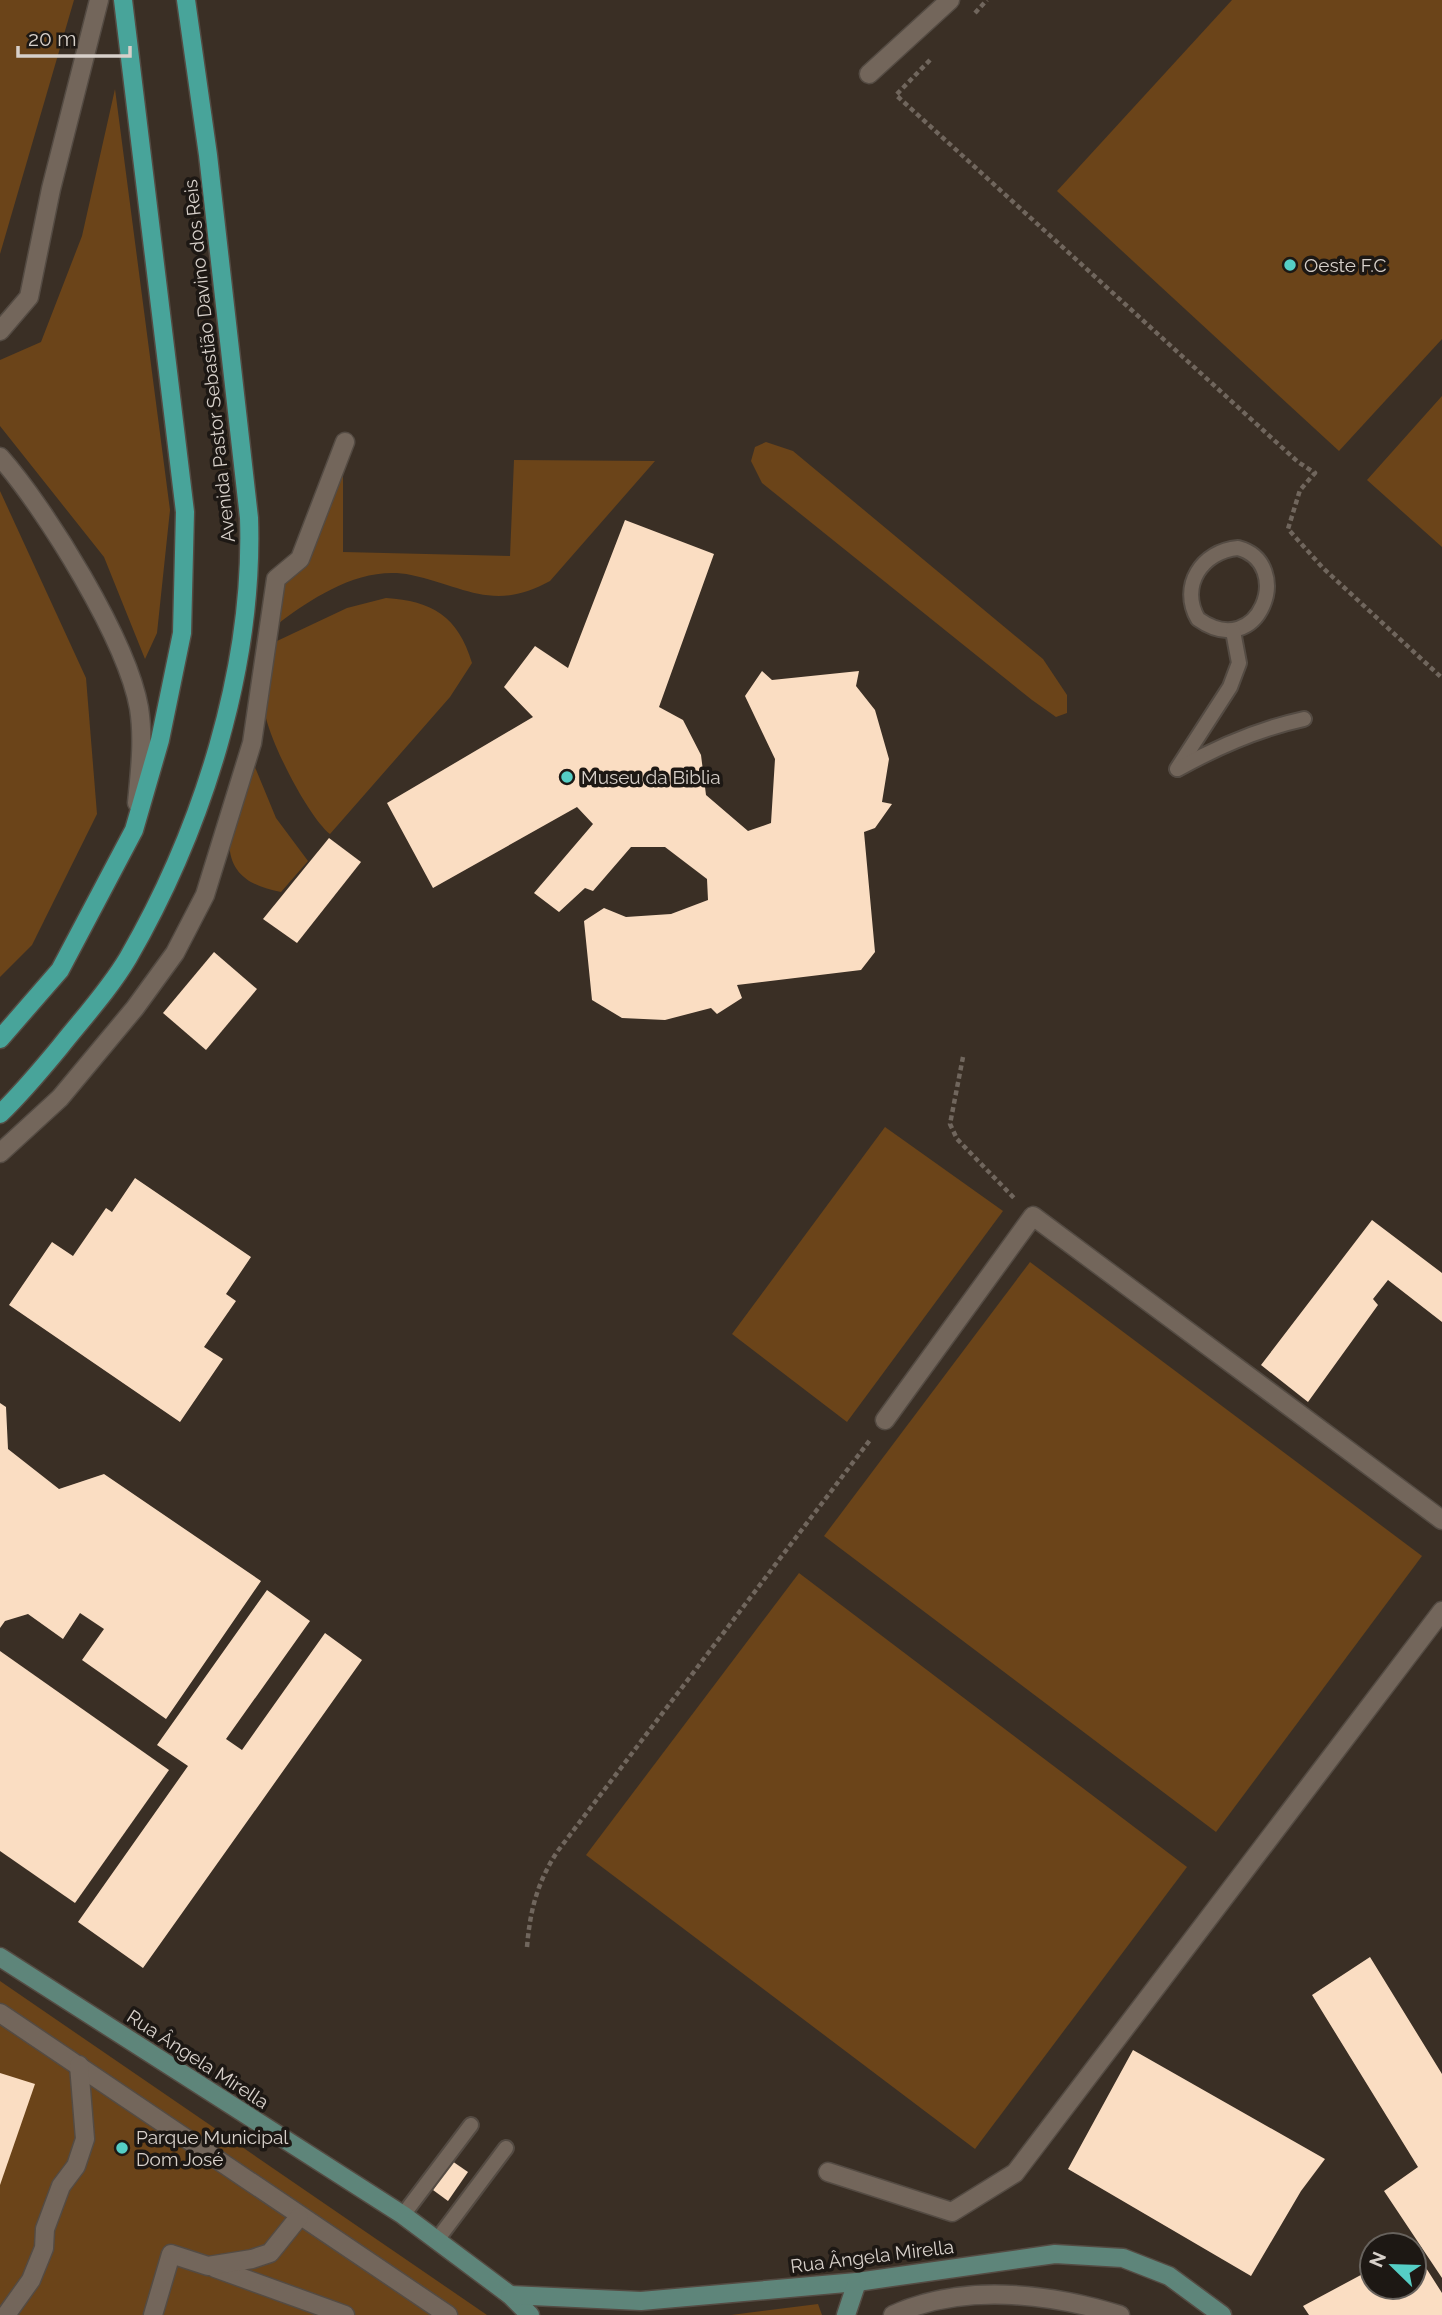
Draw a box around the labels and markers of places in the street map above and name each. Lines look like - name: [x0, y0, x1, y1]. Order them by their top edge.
- place label: Oeste F.C: [1304, 254, 1387, 276]
- marker: Oeste F.C: [1282, 257, 1298, 273]
- place label: Museu da Biblia: [581, 766, 721, 788]
- marker: Museu da Biblia: [559, 769, 575, 785]
- place label: Parque Municipal Dom José: [136, 2126, 289, 2170]
- marker: Parque Municipal Dom José: [114, 2140, 130, 2156]

